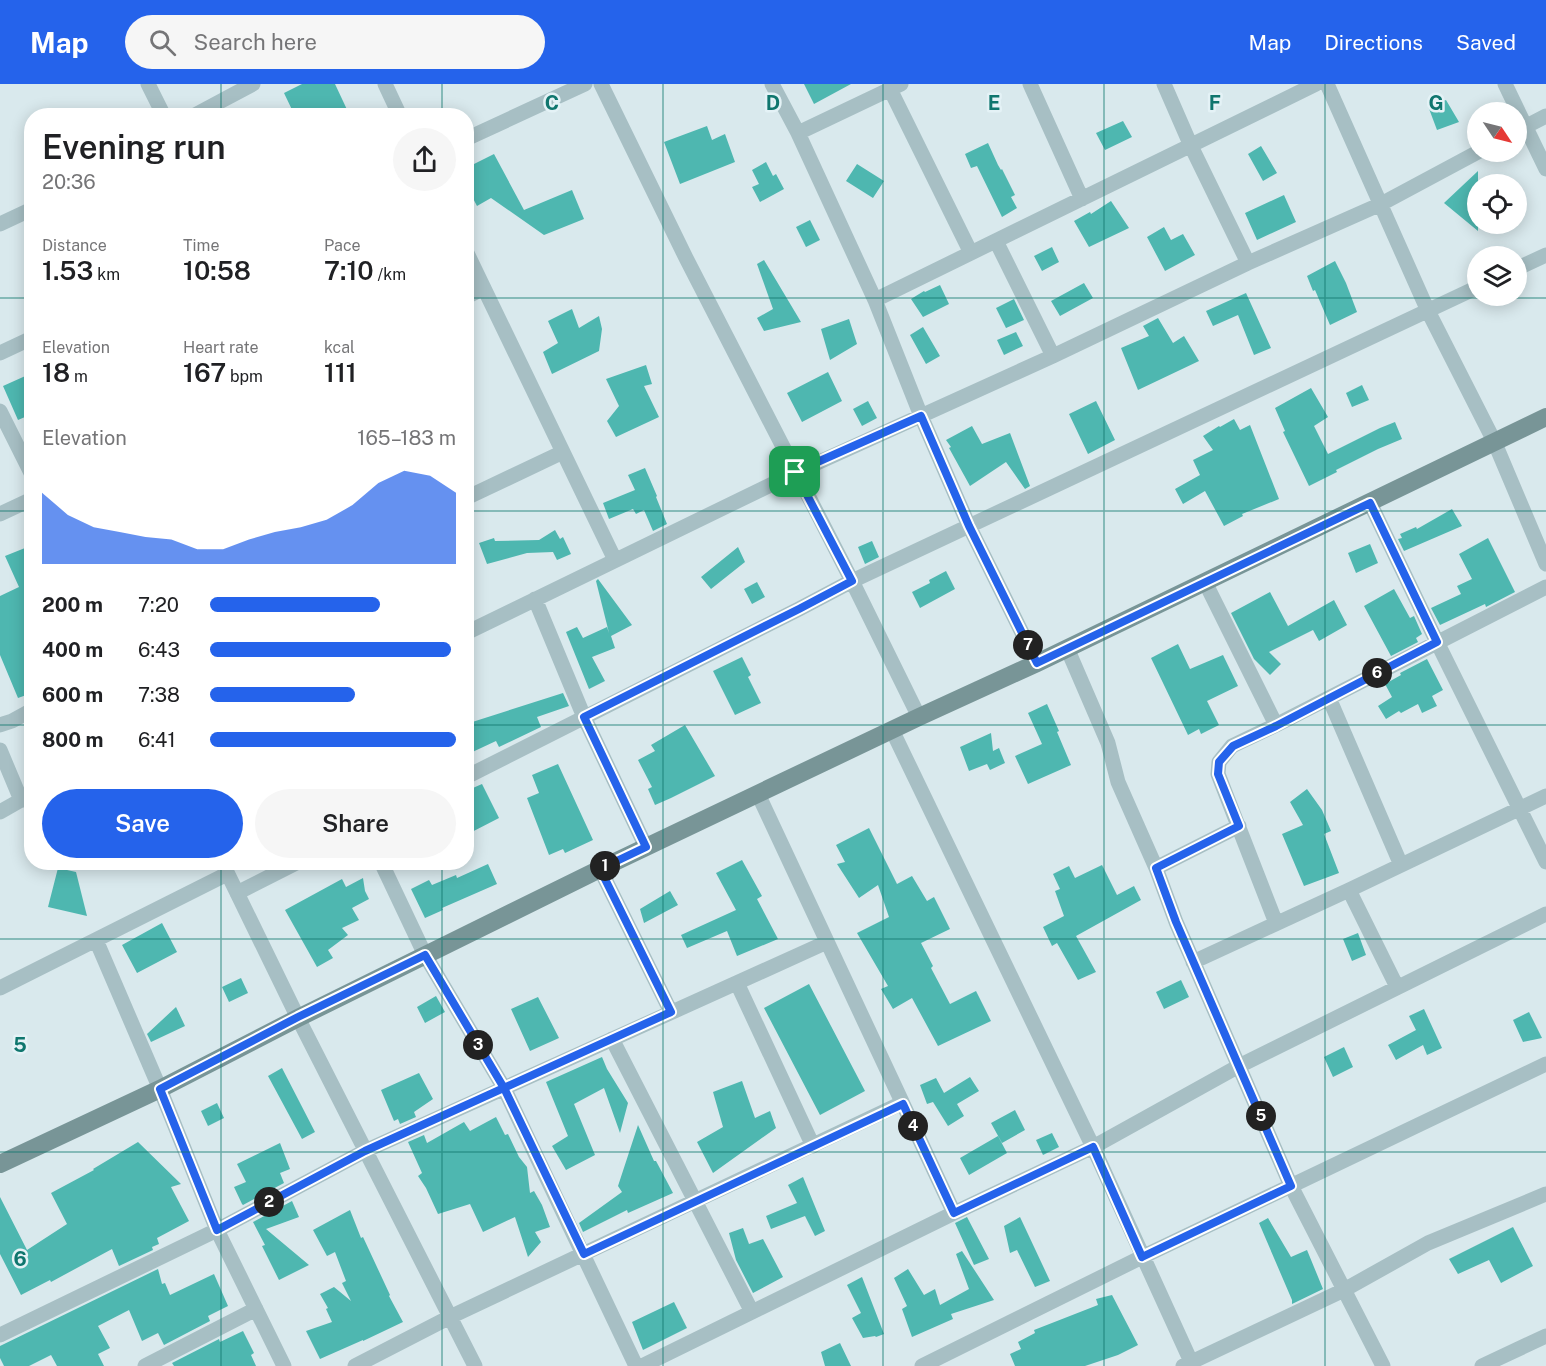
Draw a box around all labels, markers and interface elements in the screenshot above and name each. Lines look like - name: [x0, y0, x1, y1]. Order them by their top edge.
- search box: [125, 15, 545, 69]
- text: Map: [30, 26, 89, 59]
- icon: search: [146, 26, 179, 59]
- text: Search here: [194, 29, 317, 55]
- text: Map: [1249, 30, 1291, 55]
- text: Directions: [1324, 30, 1423, 55]
- text: Saved: [1456, 30, 1516, 55]
- text: C: [545, 91, 559, 115]
- text: D: [766, 91, 780, 115]
- text: E: [988, 91, 1000, 115]
- text: F: [1209, 91, 1221, 115]
- text: G: [1428, 91, 1444, 115]
- north arrow: [1467, 102, 1527, 162]
- map controls: [1467, 102, 1527, 306]
- text: Evening run: [42, 128, 225, 166]
- button: share: [393, 128, 456, 191]
- text: 20:36: [42, 170, 96, 194]
- button: locate: [1467, 174, 1527, 234]
- text: Distance: [42, 236, 107, 255]
- text: Time: [183, 236, 219, 255]
- text: Pace: [324, 236, 361, 255]
- button: layers: [1467, 246, 1527, 306]
- text: 1.53: [42, 255, 93, 286]
- text: 10:58: [183, 255, 251, 286]
- text: 7:10: [324, 255, 374, 286]
- text: km: [93, 265, 120, 284]
- text: /km: [374, 265, 406, 284]
- text: Elevation: [42, 338, 110, 357]
- text: Heart rate: [183, 338, 259, 357]
- text: kcal: [324, 338, 355, 357]
- text: 18: [42, 357, 70, 388]
- text: 167: [183, 357, 226, 388]
- text: 111: [324, 357, 357, 388]
- text: m: [70, 367, 88, 386]
- text: bpm: [226, 367, 263, 386]
- text: Elevation: [42, 426, 127, 450]
- text: 165–183 m: [357, 426, 456, 450]
- pin: [769, 446, 820, 497]
- icon: arrive: [778, 455, 811, 488]
- text: 200 m: [42, 593, 103, 617]
- text: 7:20: [138, 593, 179, 617]
- pin: 7: [1013, 630, 1043, 660]
- text: 7: [1023, 635, 1033, 654]
- text: 400 m: [42, 638, 103, 662]
- text: 6:43: [138, 638, 180, 662]
- pin: 6: [1362, 658, 1392, 688]
- text: 6: [1372, 663, 1382, 682]
- text: 600 m: [42, 683, 103, 707]
- text: 7:38: [138, 683, 180, 707]
- text: 800 m: [42, 728, 104, 752]
- text: 6:41: [138, 728, 176, 752]
- button: Save: [42, 789, 243, 858]
- button: Share: [255, 789, 456, 858]
- pin: 1: [590, 851, 620, 881]
- text: 1: [602, 856, 608, 875]
- pin: 3: [463, 1030, 493, 1060]
- text: 5: [13, 1033, 27, 1057]
- text: 3: [473, 1035, 483, 1054]
- pin: 5: [1246, 1101, 1276, 1131]
- text: 5: [1256, 1106, 1266, 1125]
- pin: 4: [898, 1111, 928, 1141]
- text: 4: [908, 1116, 918, 1135]
- pin: 2: [254, 1187, 284, 1217]
- text: 2: [264, 1192, 274, 1211]
- text: 6: [13, 1247, 27, 1271]

